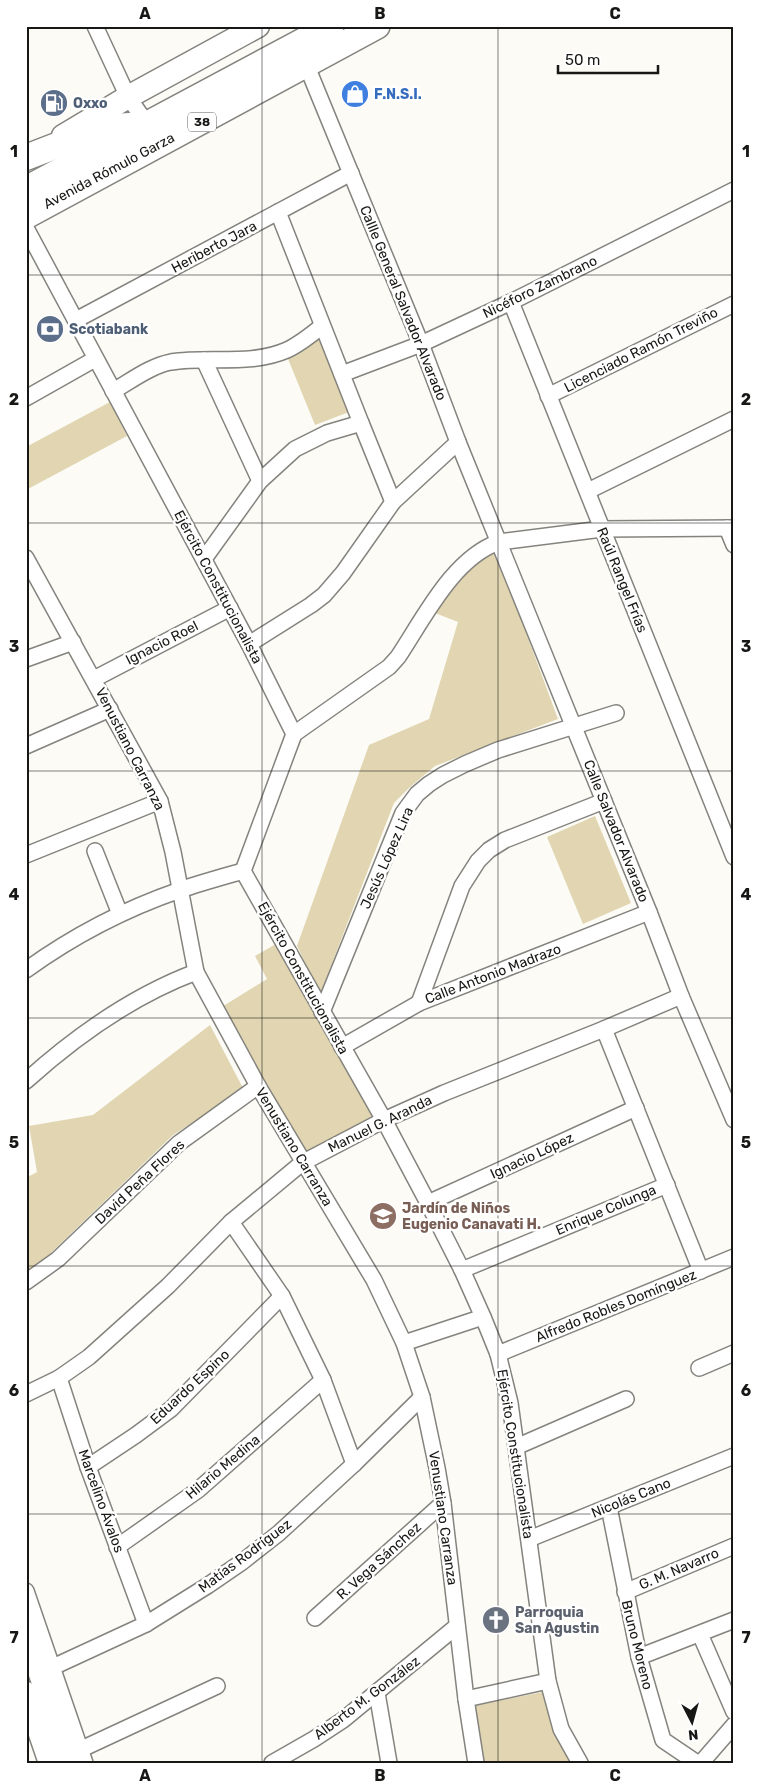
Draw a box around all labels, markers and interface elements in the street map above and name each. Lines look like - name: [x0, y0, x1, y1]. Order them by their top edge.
- text: A: [139, 4, 151, 23]
- text: B: [374, 4, 386, 23]
- text: C: [609, 4, 621, 23]
- scale bar: [558, 42, 658, 74]
- text: 50 m: [565, 51, 600, 69]
- shop icon: F.N.S.I.: [340, 79, 370, 109]
- place label: F.N.S.I.: [374, 86, 422, 103]
- fuel station icon: Oxxo: [39, 88, 69, 118]
- place label: Oxxo: [73, 95, 108, 112]
- road number: 38: [188, 112, 216, 132]
- street label: Avenida Rómulo Garza: [41, 129, 177, 213]
- text: 1: [10, 142, 18, 161]
- text: 1: [742, 142, 750, 161]
- street label: Callle General Salvador Alvarado: [356, 203, 450, 403]
- street label: Heriberto Jara: [168, 217, 260, 277]
- street label: Nicéforo Zambrano: [480, 252, 600, 322]
- street label: Licenciado Ramón Treviño: [561, 304, 721, 396]
- bank icon: Scotiabank: [35, 314, 65, 344]
- place label: Scotiabank: [69, 321, 149, 338]
- text: 2: [9, 390, 19, 409]
- text: 2: [741, 390, 751, 409]
- street label: Ejército Constitucionalista: [170, 507, 266, 667]
- street label: Raúl Rangel Frías: [593, 525, 651, 635]
- street label: Ignacio Roel: [123, 617, 201, 669]
- text: 3: [9, 637, 19, 656]
- text: 3: [741, 637, 751, 656]
- street label: Venustiano Carranza: [92, 685, 168, 813]
- street label: Calle Salvador Alvarado: [580, 757, 652, 905]
- street label: Jesús López Lira: [357, 804, 417, 912]
- text: 4: [9, 885, 20, 904]
- text: 4: [741, 885, 752, 904]
- street label: Ejército Constitucionalista: [254, 899, 352, 1057]
- street label: Calle Antonio Madrazo: [422, 940, 564, 1008]
- street label: Venustiano Carranza: [252, 1085, 336, 1209]
- street label: Manuel G. Aranda: [325, 1092, 435, 1156]
- street label: Ignacio López: [488, 1129, 576, 1183]
- text: 5: [9, 1133, 19, 1152]
- text: 5: [741, 1133, 751, 1152]
- street label: David Peña Flores: [92, 1136, 188, 1228]
- street label: Enrique Colunga: [553, 1181, 659, 1239]
- place label: Jardín de Niños Eugenio Canavati H.: [402, 1200, 541, 1233]
- school or university icon: Jardín de Niños Eugenio Canavati H.: [368, 1201, 398, 1231]
- street label: Alfredo Robles Domínguez: [533, 1266, 699, 1346]
- street label: Eduardo Espino: [147, 1346, 233, 1428]
- street label: Ejército Constitucionalista: [493, 1368, 537, 1540]
- text: 6: [9, 1381, 19, 1400]
- text: 6: [741, 1381, 751, 1400]
- street label: Hilario Medina: [182, 1431, 264, 1503]
- street label: Marcelino Ávalos: [74, 1447, 129, 1555]
- street label: Venustiano Carranza: [425, 1450, 461, 1586]
- street label: Nicolás Cano: [589, 1474, 673, 1522]
- street label: Matías Rodríguez: [195, 1516, 295, 1596]
- street label: R. Vega Sánchez: [333, 1519, 425, 1603]
- street label: G. M. Navarro: [636, 1545, 722, 1593]
- street label: Bruno Moreno: [618, 1598, 656, 1692]
- place label: Parroquia San Agustin: [515, 1604, 599, 1637]
- church icon: Parroquia San Agustin: [481, 1605, 511, 1635]
- text: 7: [9, 1628, 19, 1647]
- text: 7: [741, 1628, 751, 1647]
- street label: Alberto M. González: [311, 1653, 423, 1743]
- north arrow: [668, 1696, 718, 1746]
- text: N: [687, 1725, 699, 1743]
- text: A: [139, 1766, 151, 1785]
- text: B: [374, 1766, 386, 1785]
- text: C: [609, 1766, 621, 1785]

